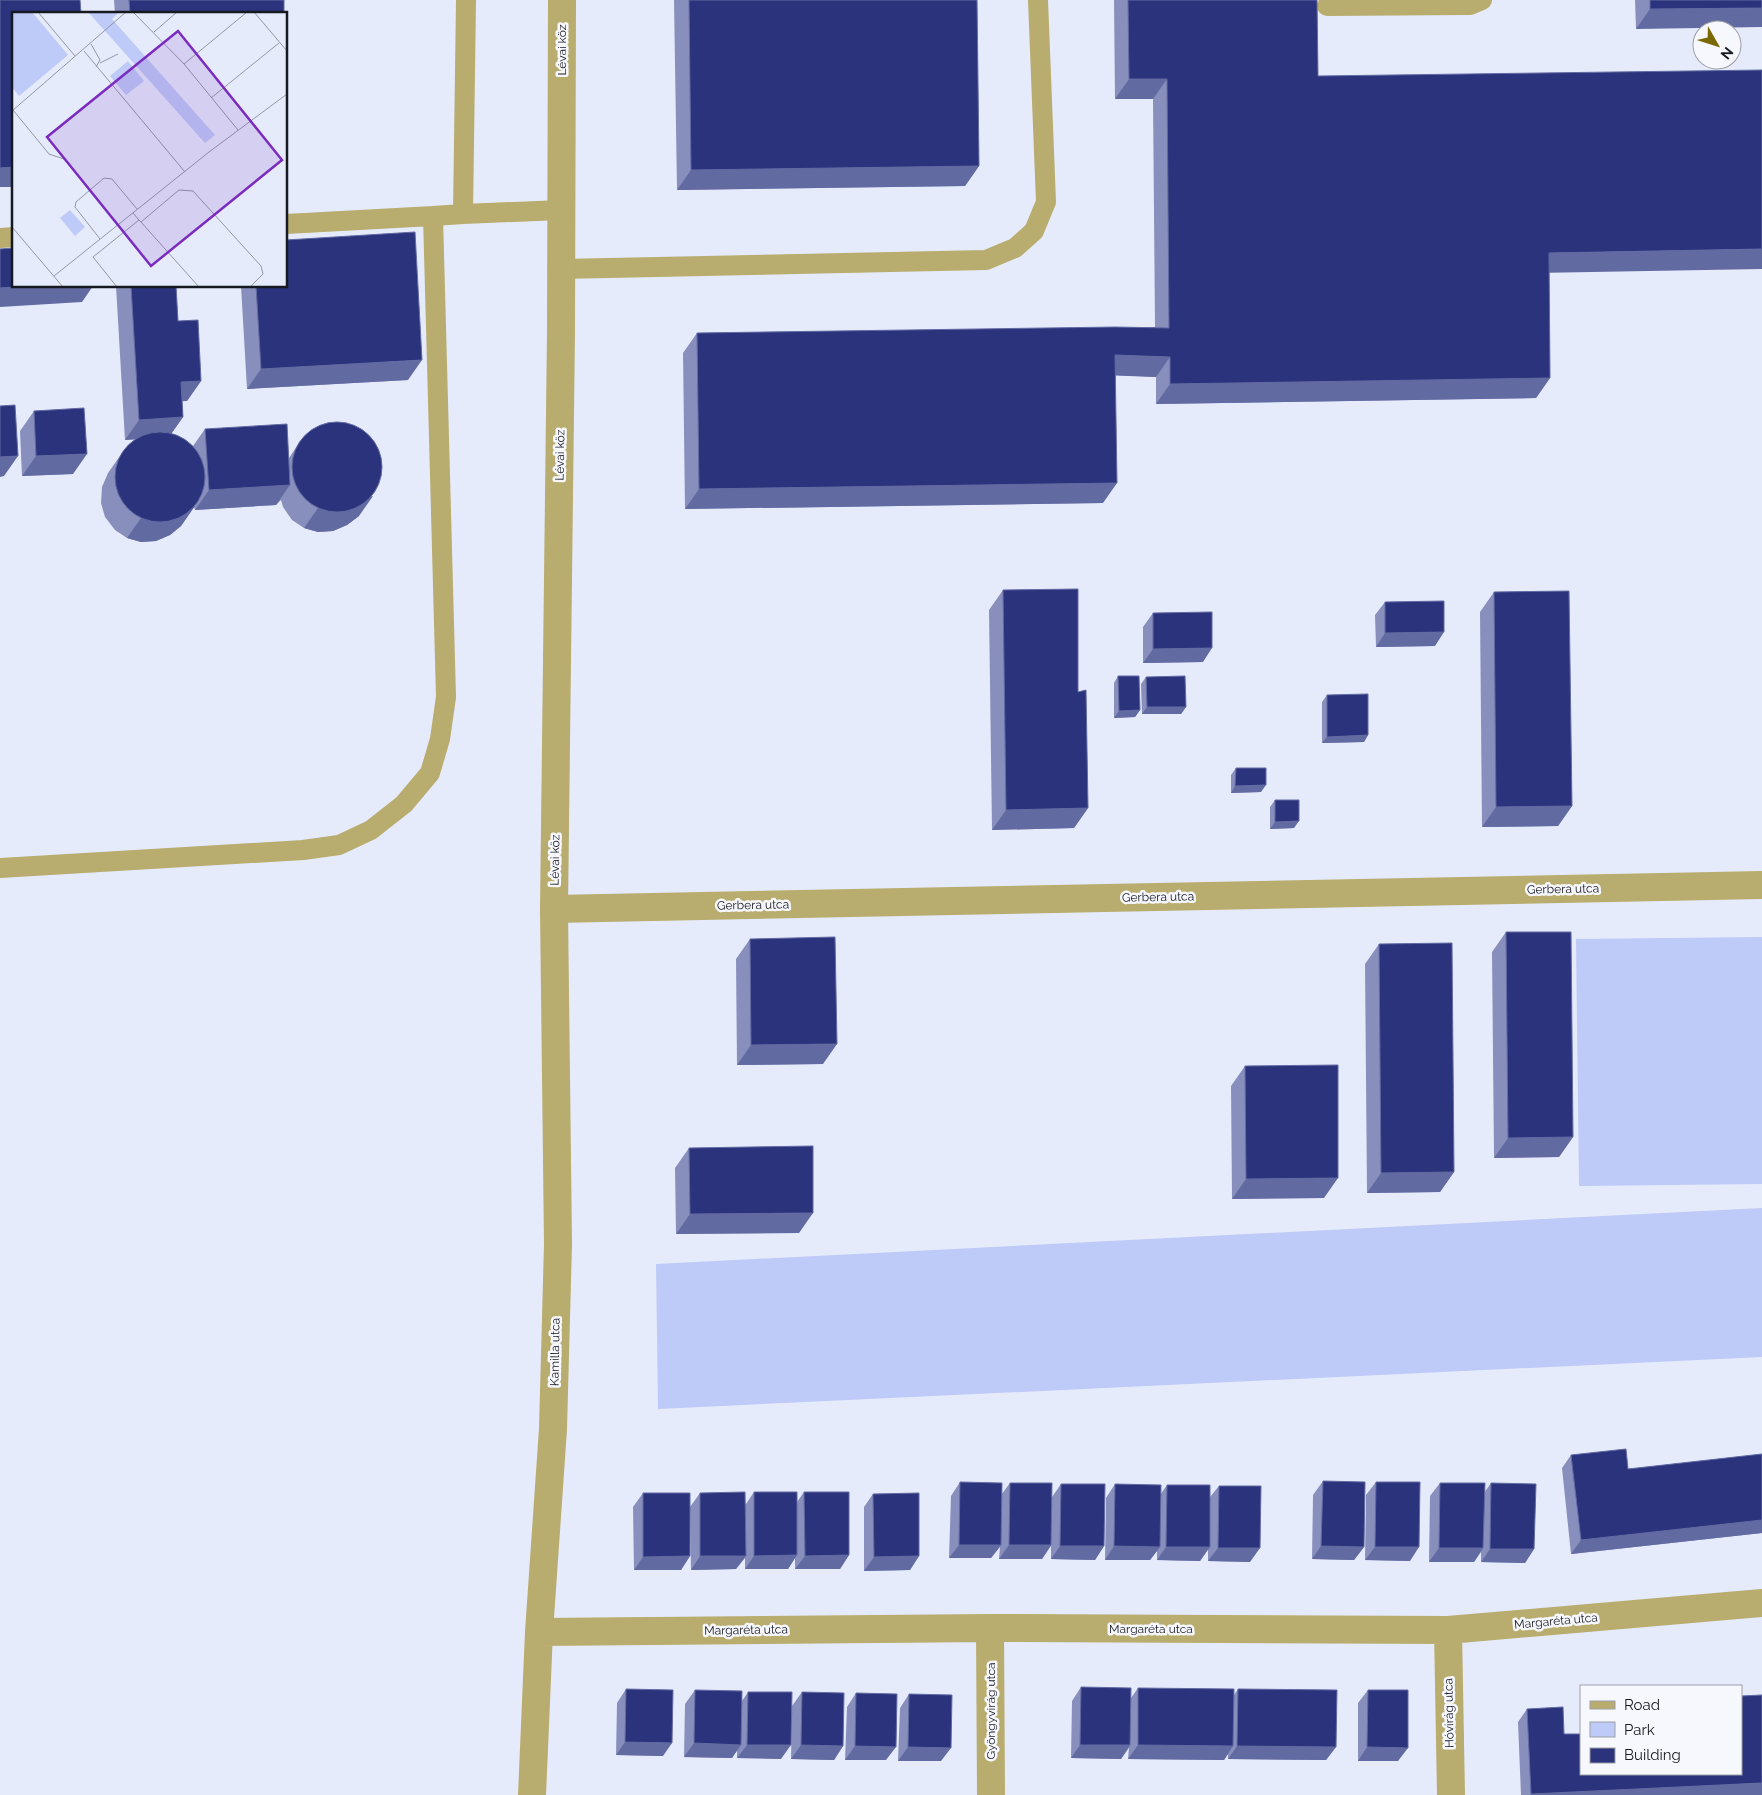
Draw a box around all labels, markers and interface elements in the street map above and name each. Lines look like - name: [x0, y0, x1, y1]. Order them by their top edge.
- inset map: [12, 12, 288, 288]
- north arrow: [1692, 20, 1742, 70]
- street label: Lévai köz: [555, 24, 569, 76]
- text: N: [1718, 44, 1737, 62]
- street label: Lévai köz: [553, 429, 567, 481]
- street label: Lévai köz: [548, 834, 562, 886]
- street label: Gerbera utca: [1527, 881, 1599, 897]
- street label: Gerbera utca: [1122, 889, 1194, 905]
- street label: Gerbera utca: [717, 897, 789, 913]
- street label: Kamilla utca: [547, 1318, 563, 1386]
- street label: Margaréta utca: [1514, 1610, 1598, 1632]
- street label: Margaréta utca: [704, 1622, 788, 1638]
- street label: Margaréta utca: [1109, 1622, 1193, 1636]
- street label: Gyöngyvirág utca: [984, 1662, 998, 1760]
- street label: Hóvirág utca: [1441, 1678, 1457, 1748]
- legend: [1580, 1685, 1742, 1775]
- text: Road: [1624, 1696, 1660, 1714]
- text: Park: [1624, 1721, 1655, 1739]
- text: Building: [1624, 1746, 1681, 1764]

